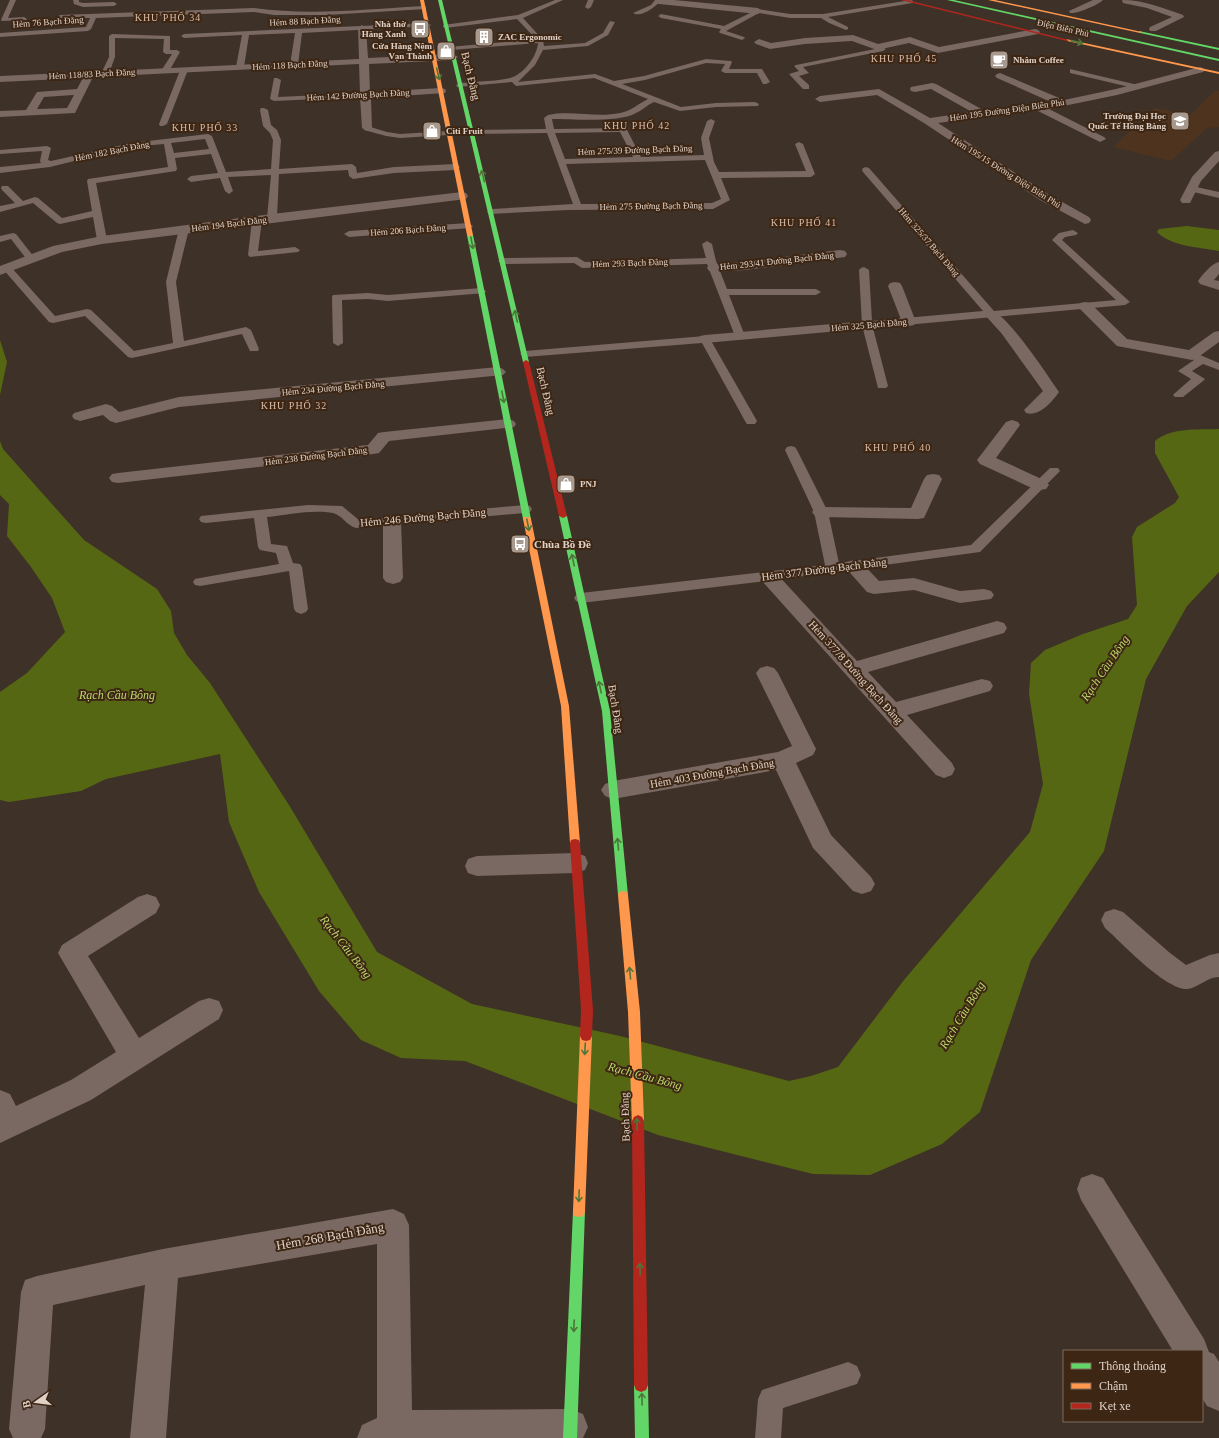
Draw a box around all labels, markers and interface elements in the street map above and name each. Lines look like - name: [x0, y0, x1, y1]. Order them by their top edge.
- district label: KHU PHỐ 34: [135, 11, 201, 23]
- street label: Hẻm 76 Bạch Đằng: [12, 14, 84, 29]
- street label: Hẻm 88 Bạch Đằng: [269, 14, 341, 28]
- street label: Điện Biên Phủ: [1036, 17, 1090, 39]
- bus stop icon: Nhà thờ Hàng Xanh: [409, 18, 431, 40]
- place label: Nhà thờ Hàng Xanh: [362, 19, 406, 39]
- building icon: ZAC Ergonomic: [473, 26, 495, 48]
- place label: ZAC Ergonomic: [498, 32, 562, 42]
- one-way arrow: [1070, 39, 1083, 46]
- shop icon: Cửa Hàng Nệm Vạn Thành: [435, 40, 457, 62]
- place label: Cửa Hàng Nệm Vạn Thành: [372, 41, 432, 61]
- cafe icon: Nhâm Coffee: [988, 49, 1010, 71]
- street label: Bạch Đằng: [459, 51, 483, 102]
- district label: KHU PHỐ 45: [871, 52, 937, 64]
- place label: Nhâm Coffee: [1013, 55, 1064, 65]
- street label: Hẻm 118 Bạch Đằng: [252, 58, 328, 72]
- street label: Hẻm 118/83 Bạch Đằng: [48, 67, 136, 81]
- one-way arrow: [434, 67, 442, 80]
- street label: Hẻm 142 Đường Bạch Đằng: [306, 87, 410, 103]
- street label: Hẻm 195 Đường Điện Biên Phủ: [949, 97, 1066, 123]
- school or university icon: Trường Đại Học Quốc Tế Hồng Bàng: [1169, 110, 1191, 132]
- place label: Trường Đại Học Quốc Tế Hồng Bàng: [1088, 111, 1166, 131]
- district label: KHU PHỐ 42: [604, 119, 670, 131]
- shop icon: Citi Fruit: [421, 120, 443, 142]
- district label: KHU PHỐ 33: [172, 121, 238, 133]
- place label: Citi Fruit: [446, 126, 483, 136]
- street label: Hẻm 195/15 Đường Điện Biên Phủ: [949, 134, 1063, 210]
- street label: Hẻm 182 Bạch Đằng: [74, 139, 151, 163]
- street label: Hẻm 275/39 Đường Bạch Đằng: [578, 143, 693, 157]
- one-way arrow: [478, 170, 486, 183]
- street label: Hẻm 275 Đường Bạch Đằng: [599, 200, 703, 212]
- street label: Hẻm 325/37 Bạch Đằng: [897, 206, 962, 279]
- street label: Hẻm 194 Bạch Đằng: [191, 214, 268, 234]
- district label: KHU PHỐ 41: [771, 216, 837, 228]
- street label: Hẻm 206 Bạch Đằng: [370, 222, 447, 238]
- one-way arrow: [468, 236, 476, 249]
- street label: Hẻm 293/41 Đường Bạch Đằng: [719, 250, 835, 272]
- street label: Hẻm 293 Bạch Đằng: [592, 257, 669, 269]
- one-way arrow: [512, 310, 520, 323]
- street label: Hẻm 325 Bạch Đằng: [831, 317, 908, 333]
- street label: Bạch Đằng: [535, 366, 557, 417]
- street label: Hẻm 234 Đường Bạch Đằng: [281, 378, 385, 397]
- one-way arrow: [499, 391, 507, 404]
- district label: KHU PHỐ 32: [261, 399, 327, 411]
- district label: KHU PHỐ 40: [865, 441, 931, 453]
- street label: Hẻm 238 Đường Bạch Đằng: [264, 445, 368, 467]
- shop icon: PNJ: [555, 473, 577, 495]
- place label: PNJ: [580, 479, 597, 489]
- street label: Hẻm 246 Đường Bạch Đằng: [360, 505, 487, 528]
- one-way arrow: [525, 518, 533, 531]
- bus stop icon: Chùa Bồ Đề: [509, 533, 531, 555]
- place label: Chùa Bồ Đề: [534, 538, 591, 550]
- one-way arrow: [569, 554, 577, 567]
- street label: Hẻm 377 Đường Bạch Đằng: [761, 555, 888, 583]
- street label: Hẻm 377/8 Đường Bạch Đằng: [807, 618, 906, 726]
- water label: Rạch Cầu Bông: [1077, 633, 1132, 704]
- one-way arrow: [596, 681, 604, 694]
- street label: Bạch Đằng: [606, 684, 626, 735]
- water label: Rạch Cầu Bông: [78, 688, 155, 702]
- street label: Hẻm 403 Đường Bạch Đằng: [649, 756, 776, 790]
- one-way arrow: [614, 838, 622, 851]
- water label: Rạch Cầu Bông: [316, 912, 375, 981]
- one-way arrow: [627, 967, 634, 980]
- water label: Rạch Cầu Bông: [936, 979, 988, 1052]
- one-way arrow: [581, 1042, 589, 1055]
- water label: Rạch Cầu Bông: [606, 1059, 684, 1093]
- street label: Bạch Đằng: [618, 1092, 632, 1142]
- one-way arrow: [634, 1118, 641, 1131]
- one-way arrow: [575, 1189, 583, 1202]
- street label: Hẻm 268 Bạch Đằng: [275, 1219, 386, 1253]
- one-way arrow: [636, 1263, 644, 1276]
- one-way arrow: [570, 1319, 578, 1332]
- legend: [1063, 1350, 1203, 1422]
- text: Thông thoáng: [1099, 1359, 1166, 1373]
- text: Chậm: [1099, 1379, 1128, 1393]
- north arrow: [16, 1382, 56, 1422]
- one-way arrow: [638, 1393, 646, 1406]
- text: B: [19, 1399, 33, 1409]
- text: Kẹt xe: [1099, 1399, 1131, 1413]

